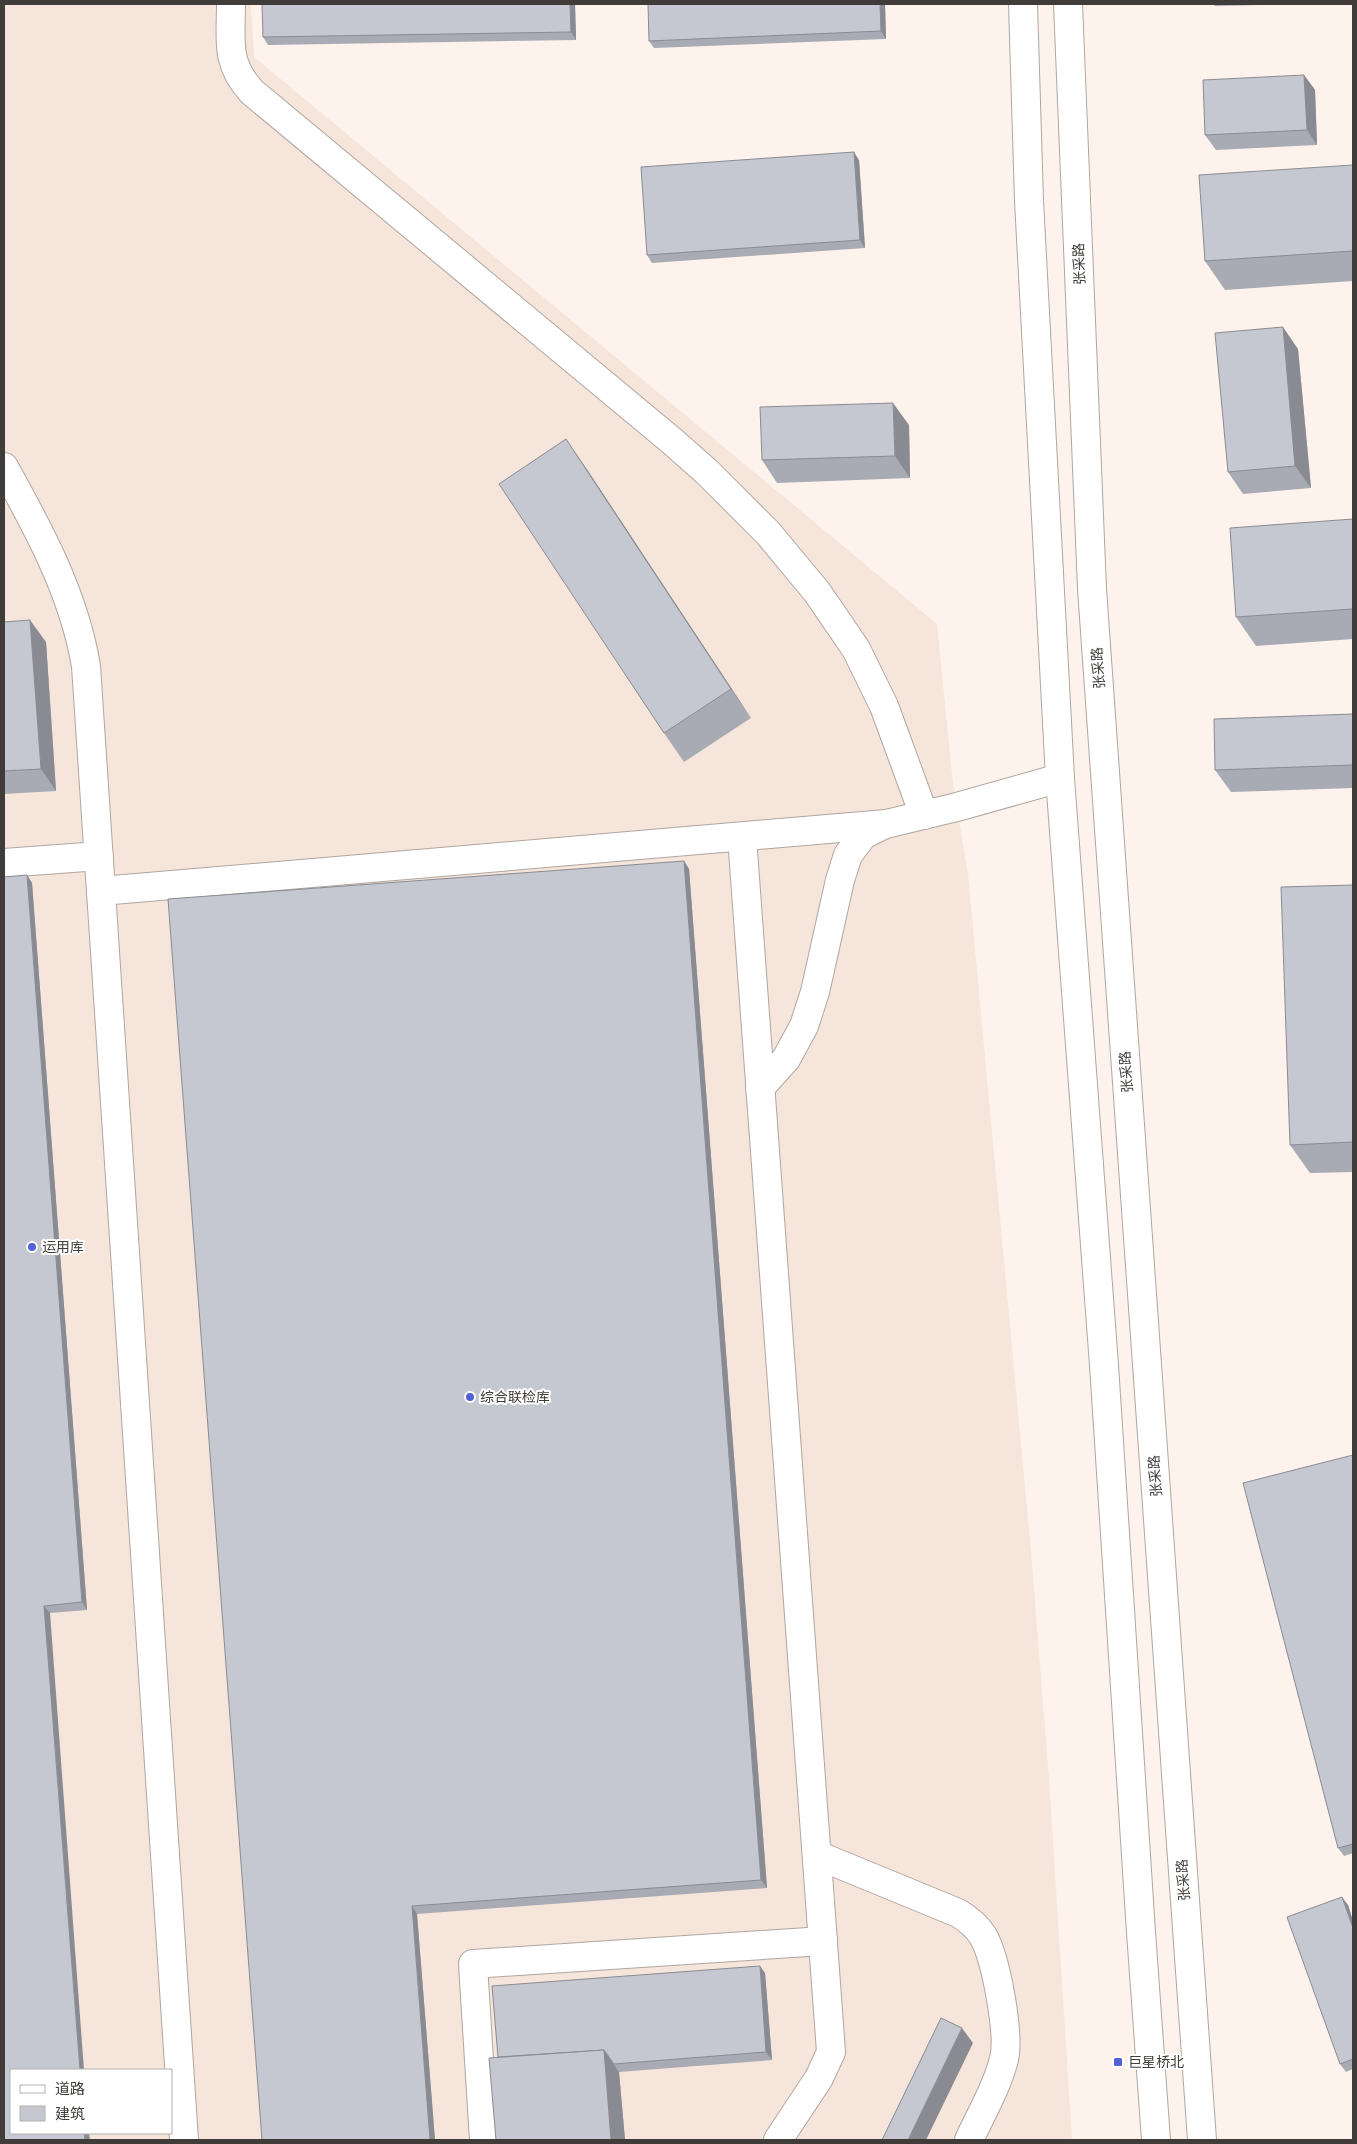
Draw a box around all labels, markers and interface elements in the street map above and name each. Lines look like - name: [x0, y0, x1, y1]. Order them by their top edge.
- street label: 张采路: [1071, 243, 1090, 285]
- street label: 张采路: [1090, 646, 1109, 689]
- street label: 张采路: [1118, 1050, 1137, 1093]
- place label: 运用库: [42, 1240, 84, 1257]
- marker: 运用库: [26, 1241, 38, 1253]
- place label: 综合联检库: [480, 1389, 550, 1407]
- marker: 综合联检库: [464, 1391, 476, 1403]
- street label: 张采路: [1147, 1454, 1166, 1497]
- street label: 张采路: [1175, 1858, 1194, 1901]
- place label: 巨星桥北: [1128, 2054, 1184, 2072]
- marker: 巨星桥北: [1112, 2056, 1124, 2068]
- legend: [10, 2069, 172, 2134]
- text: 道路: [55, 2081, 85, 2100]
- text: 建筑: [55, 2106, 85, 2125]

